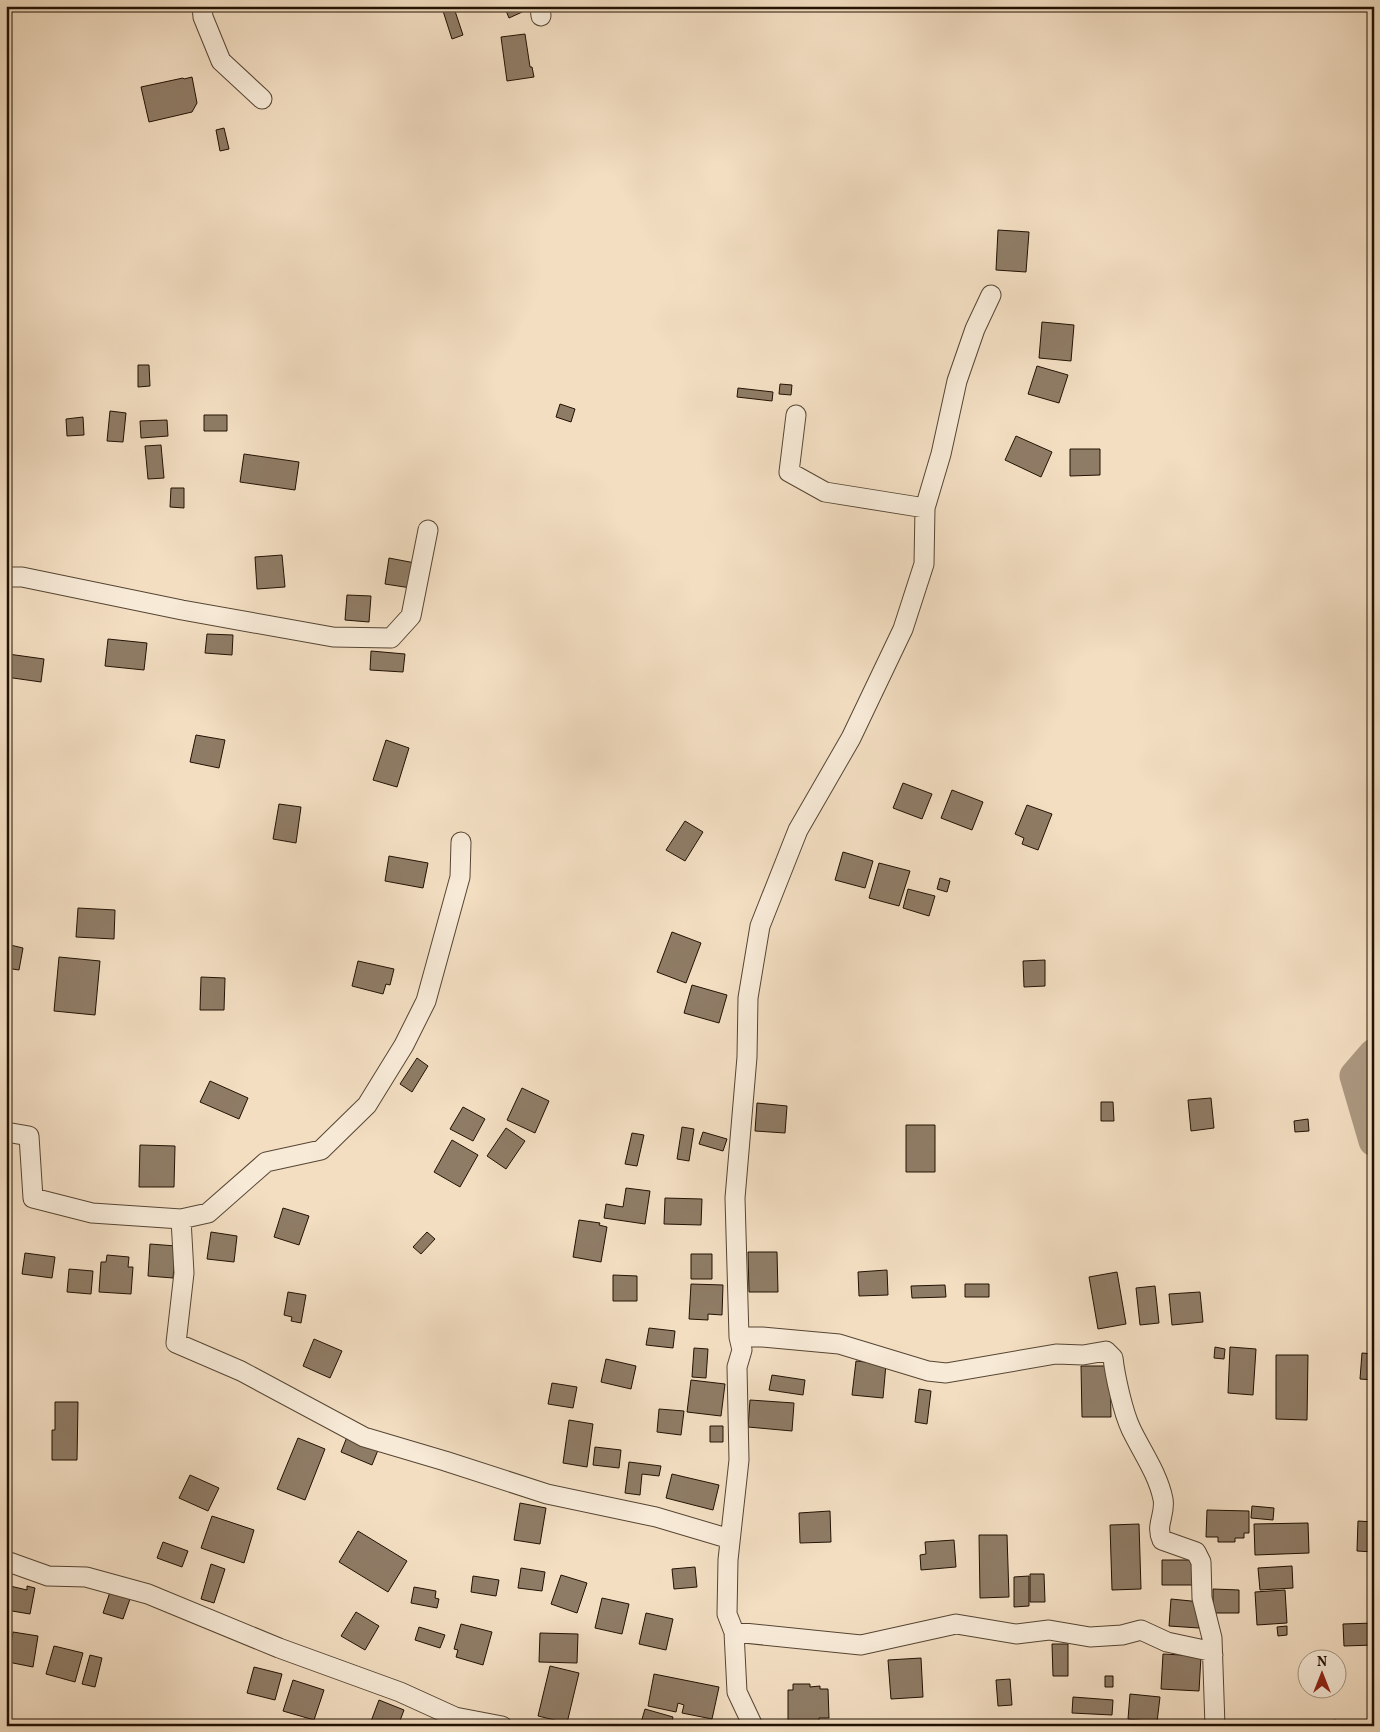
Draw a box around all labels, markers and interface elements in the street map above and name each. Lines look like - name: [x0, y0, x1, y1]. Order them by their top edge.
- north arrow: [1298, 1650, 1348, 1700]
- text: N: [1317, 1653, 1327, 1672]

